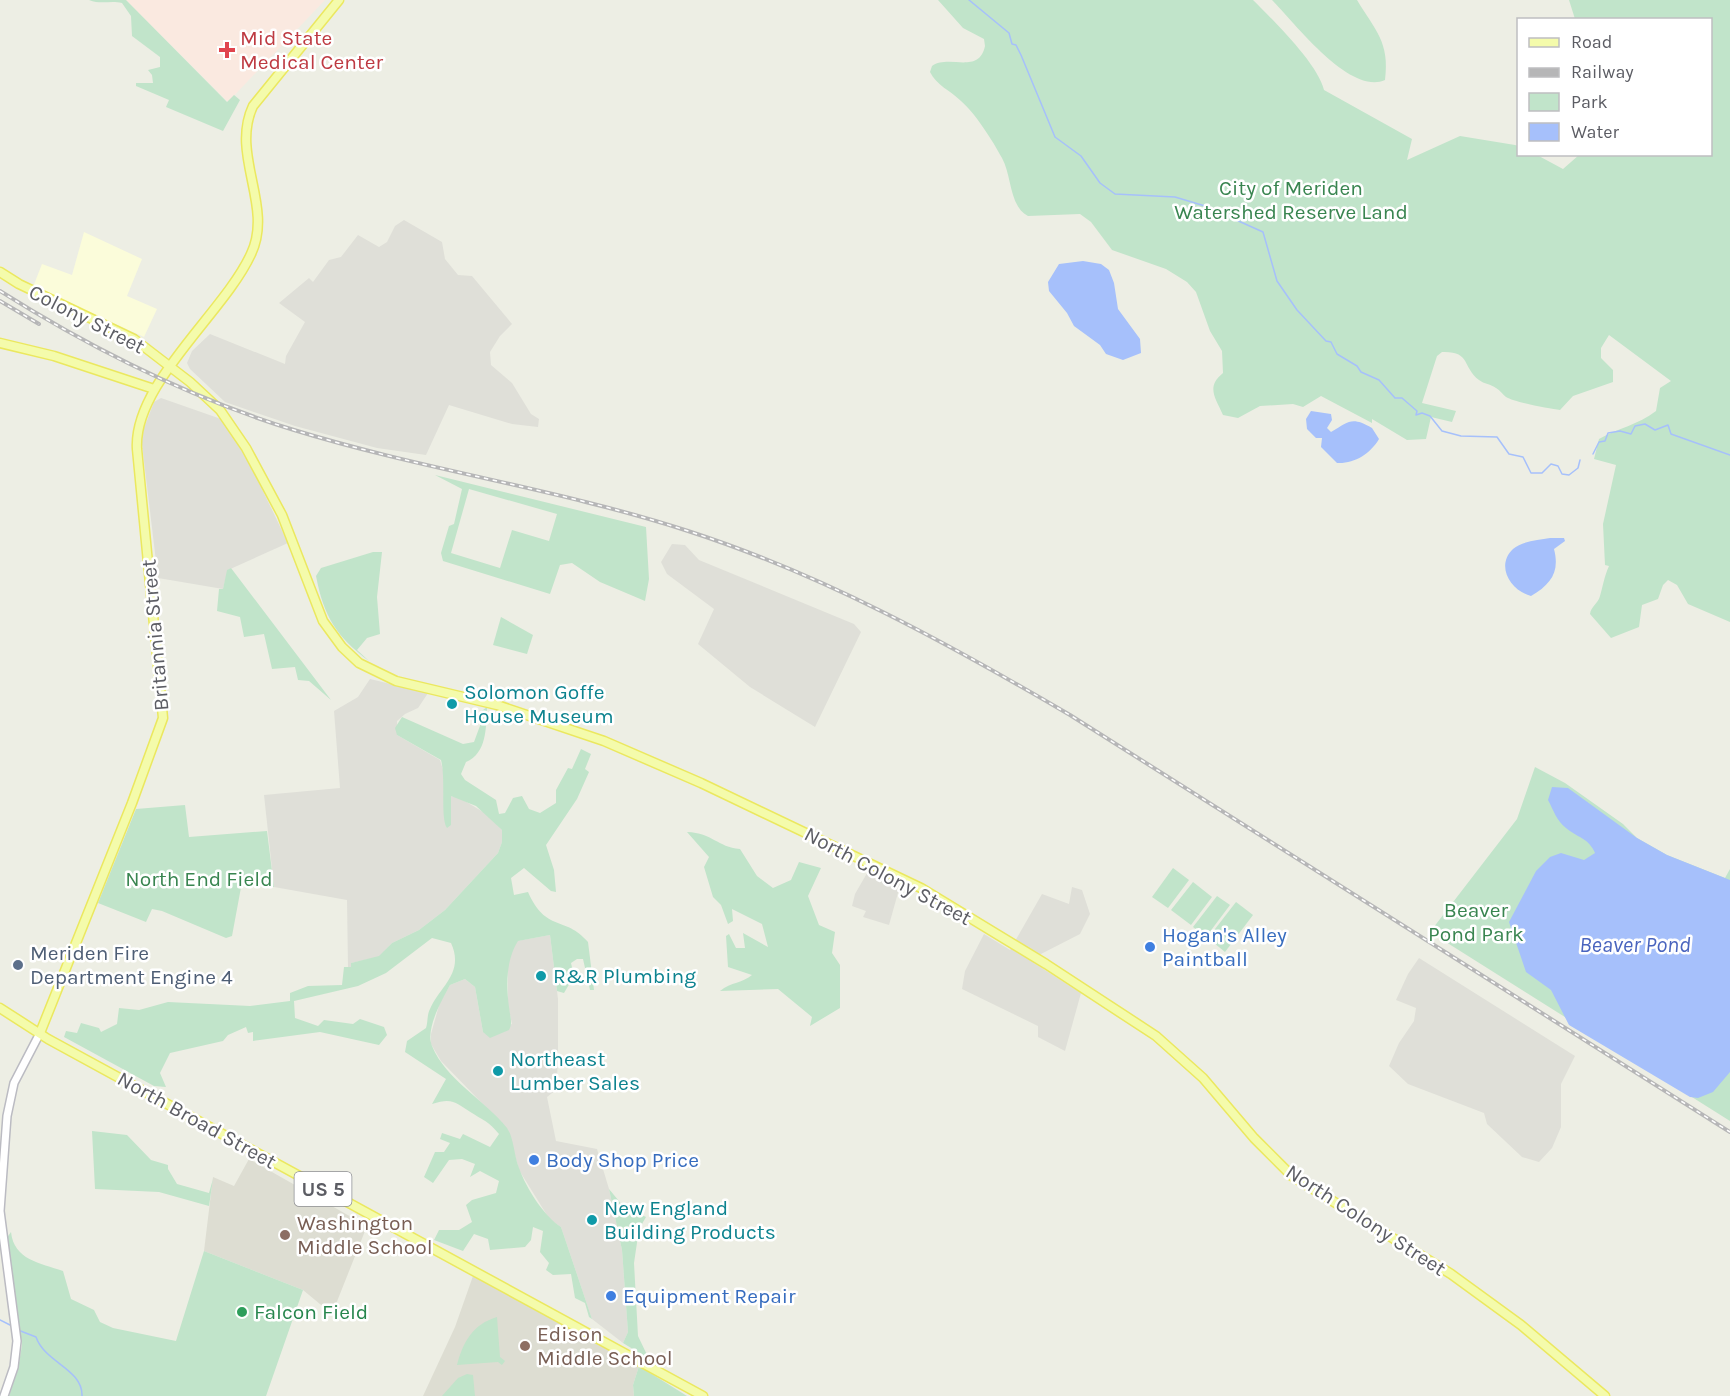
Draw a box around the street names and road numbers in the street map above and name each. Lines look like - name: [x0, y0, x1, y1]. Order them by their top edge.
- street label: Colony Street: [25, 280, 149, 359]
- street label: Britannia Street: [136, 558, 174, 712]
- street label: North Colony Street: [800, 822, 976, 930]
- street label: North Broad Street: [113, 1066, 281, 1174]
- street label: North Colony Street: [1282, 1159, 1451, 1281]
- road number: US 5: [294, 1172, 352, 1206]

